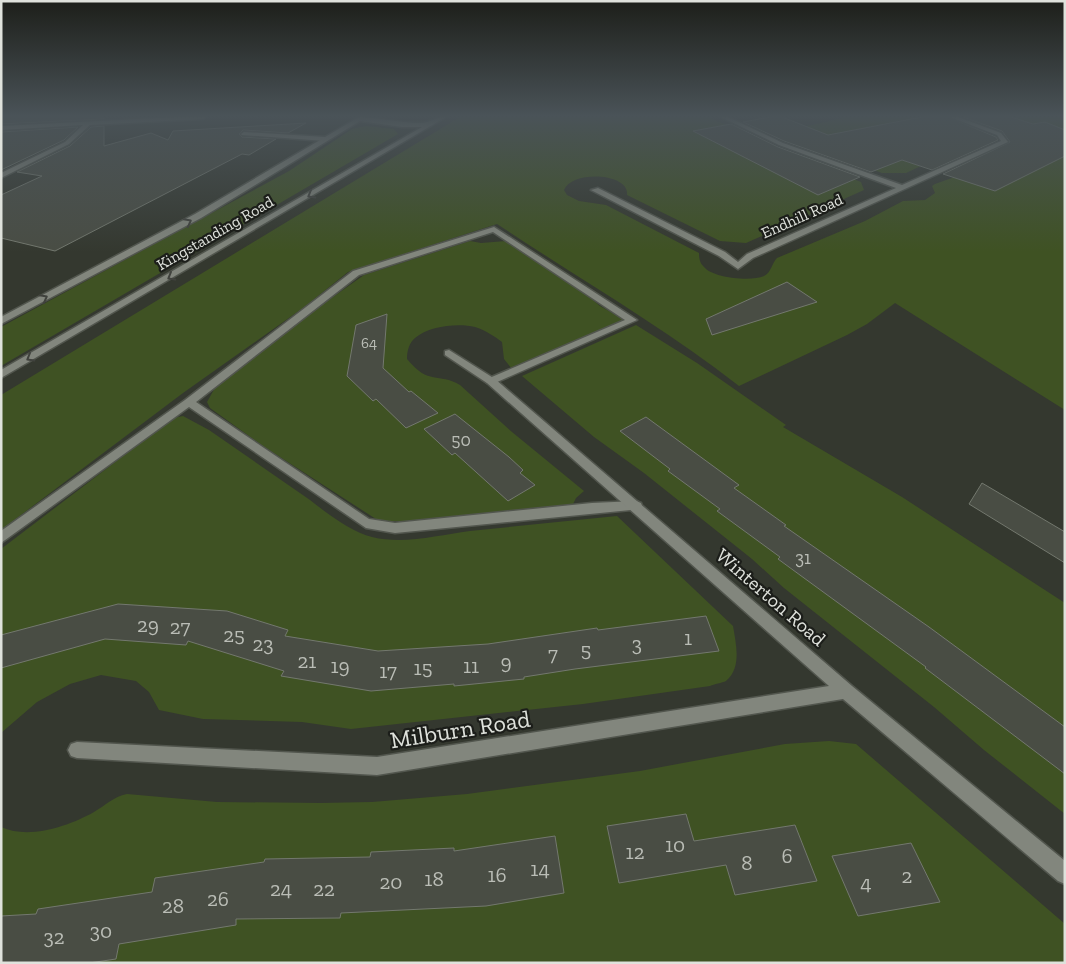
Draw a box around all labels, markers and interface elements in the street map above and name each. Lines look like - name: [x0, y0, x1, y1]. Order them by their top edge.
- one-way arrow: [307, 188, 316, 198]
- street label: Endhill Road: [758, 189, 846, 242]
- street label: Kingstanding Road: [153, 192, 277, 274]
- one-way arrow: [183, 218, 192, 228]
- one-way arrow: [167, 270, 176, 280]
- one-way arrow: [39, 294, 48, 304]
- house number: 64: [361, 334, 377, 352]
- one-way arrow: [27, 352, 36, 362]
- house number: 50: [451, 429, 471, 451]
- street label: Winterton Road: [711, 543, 831, 651]
- house number: 31: [795, 547, 811, 569]
- house number: 29: [137, 612, 159, 637]
- house number: 27: [170, 614, 190, 639]
- house number: 25: [223, 622, 245, 647]
- house number: 1: [684, 625, 692, 650]
- house number: 23: [252, 631, 274, 656]
- house number: 3: [632, 631, 642, 656]
- house number: 5: [581, 637, 591, 662]
- house number: 7: [548, 641, 558, 666]
- house number: 21: [298, 648, 316, 673]
- house number: 9: [500, 649, 512, 674]
- house number: 19: [330, 653, 350, 678]
- house number: 11: [463, 653, 479, 678]
- house number: 15: [414, 655, 432, 680]
- house number: 17: [379, 658, 397, 683]
- street label: Milburn Road: [388, 704, 532, 754]
- house number: 10: [665, 832, 685, 857]
- house number: 12: [626, 839, 644, 864]
- house number: 6: [781, 843, 793, 868]
- house number: 8: [741, 850, 753, 875]
- house number: 14: [530, 856, 550, 881]
- house number: 16: [487, 862, 507, 887]
- house number: 2: [902, 863, 912, 888]
- house number: 18: [424, 866, 444, 891]
- house number: 20: [380, 869, 402, 894]
- house number: 4: [860, 870, 872, 895]
- house number: 24: [270, 876, 292, 901]
- house number: 22: [313, 876, 335, 901]
- house number: 26: [207, 886, 229, 911]
- house number: 28: [162, 893, 184, 918]
- house number: 30: [90, 918, 112, 943]
- house number: 32: [43, 924, 65, 949]

